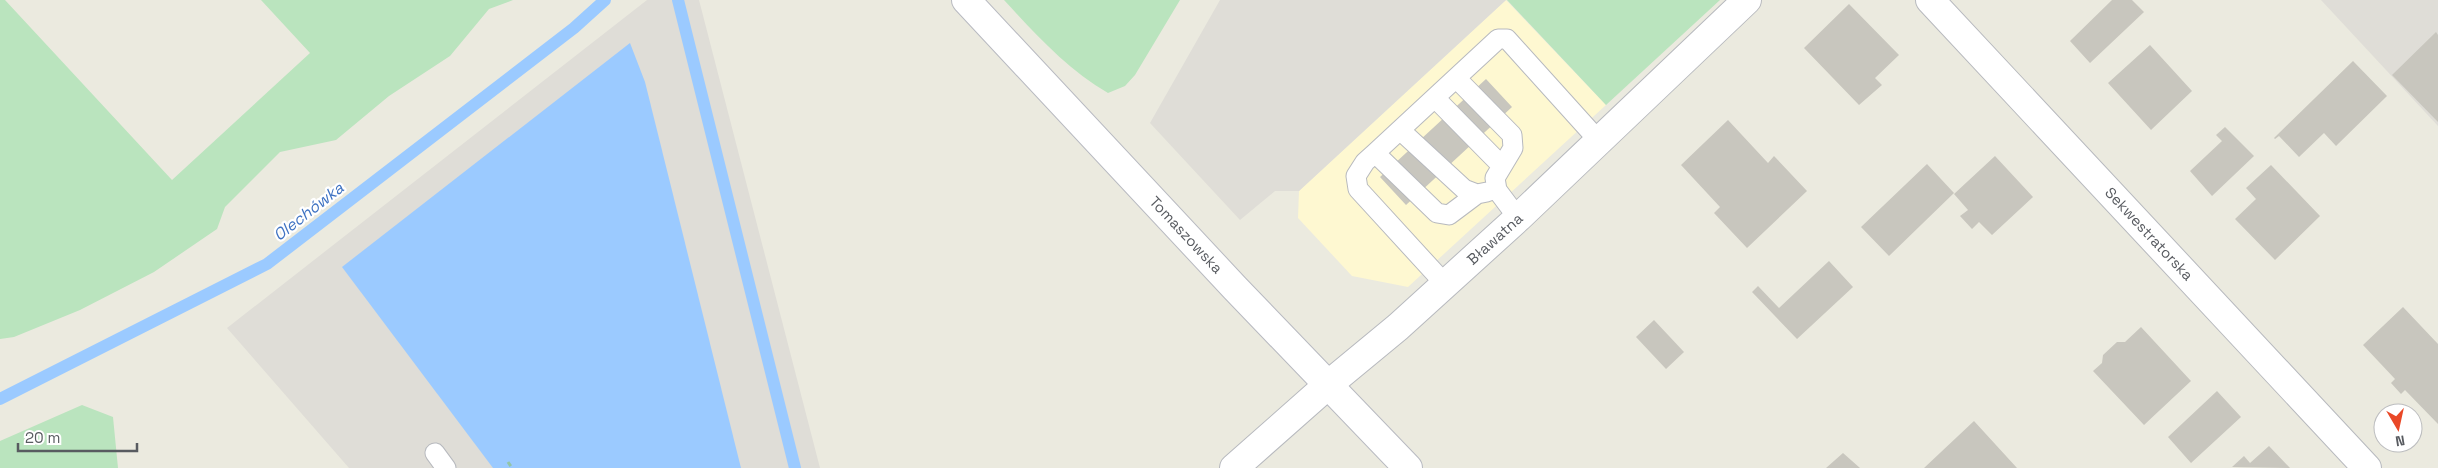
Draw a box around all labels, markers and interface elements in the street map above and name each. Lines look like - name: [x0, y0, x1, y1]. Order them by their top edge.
- water label: Olechówka: [269, 177, 348, 245]
- street label: Sekwestratorska: [2101, 183, 2198, 285]
- street label: Tomaszowska: [1146, 192, 1227, 278]
- street label: Bławatna: [1463, 208, 1527, 269]
- north arrow: [2373, 403, 2423, 453]
- scale bar: [18, 420, 136, 452]
- text: 20 m: [25, 428, 60, 447]
- text: N: [2394, 431, 2406, 450]

